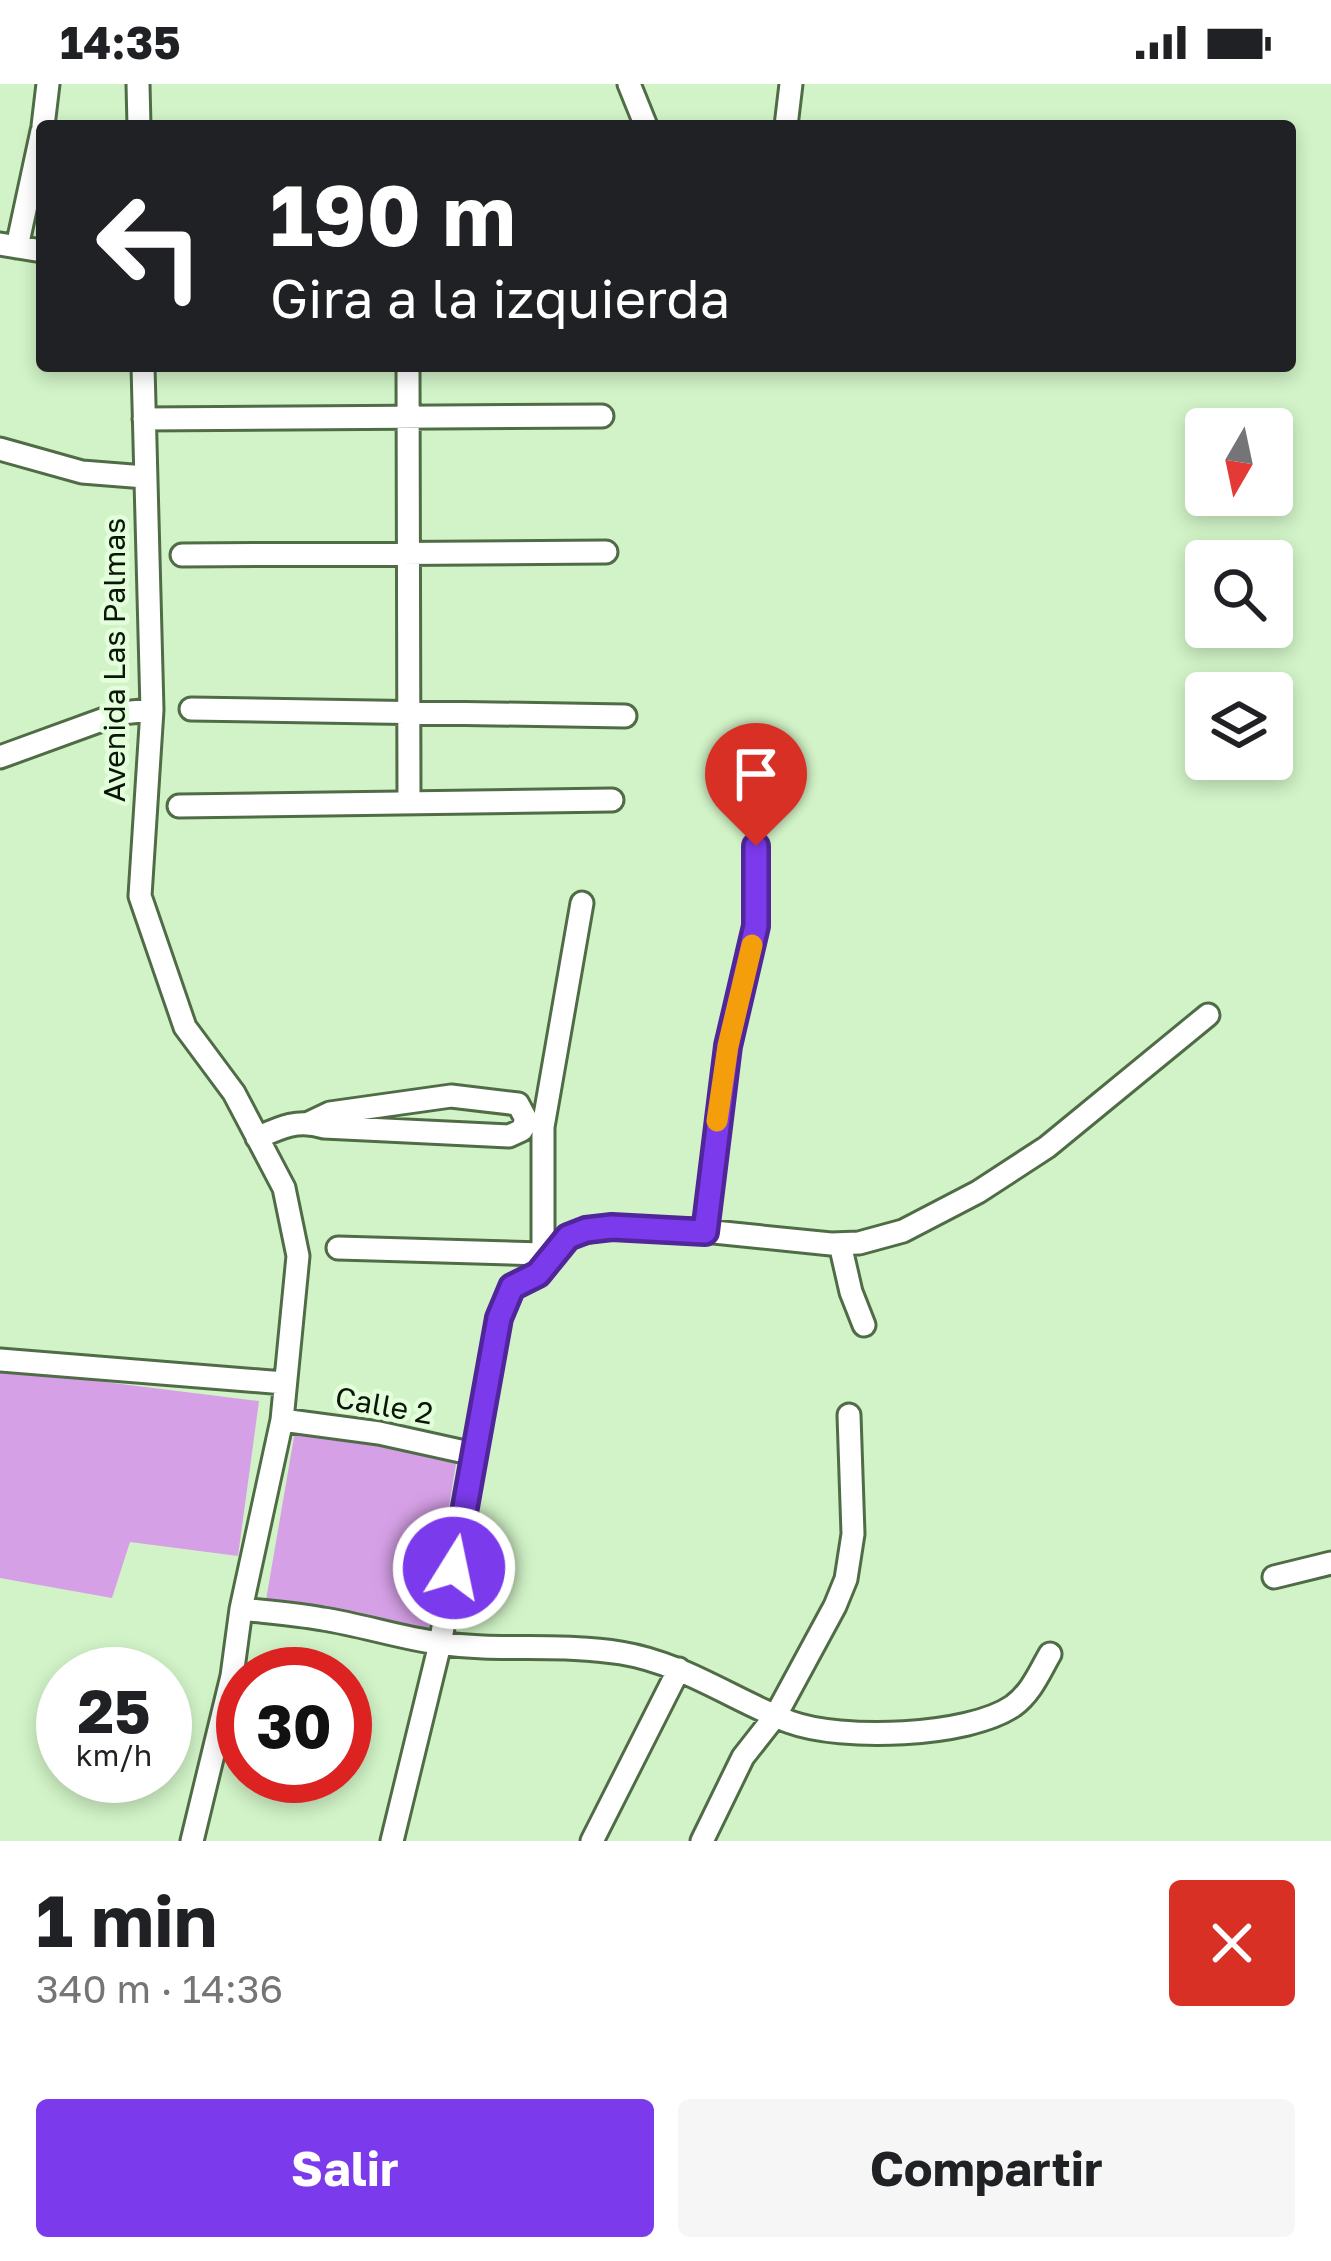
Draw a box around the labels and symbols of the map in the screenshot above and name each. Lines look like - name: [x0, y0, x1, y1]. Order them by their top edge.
- north arrow: [1185, 408, 1293, 516]
- street label: Avenida Las Palmas: [96, 518, 132, 802]
- pin: [705, 723, 807, 846]
- street label: Calle 2: [333, 1379, 436, 1431]
- position arrow: [391, 1505, 517, 1631]
- speed limit sign: 30: [216, 1647, 372, 1803]

